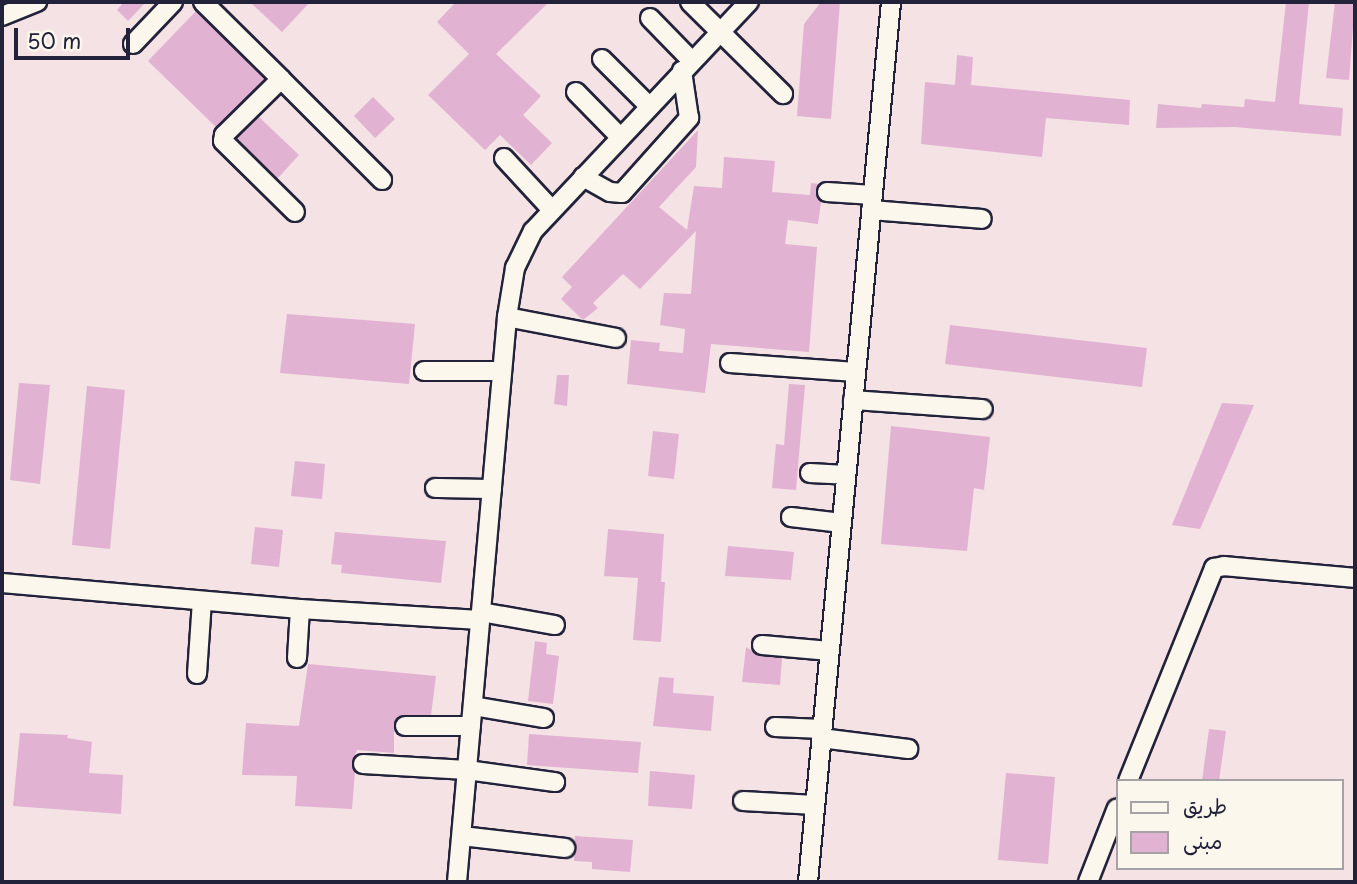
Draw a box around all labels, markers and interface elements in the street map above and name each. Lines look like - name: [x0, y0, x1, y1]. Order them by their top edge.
- scale bar: [18, 14, 133, 58]
- text: 50 m: [27, 24, 81, 56]
- legend: [1116, 779, 1343, 870]
- text: طريق: [1183, 789, 1227, 821]
- text: مبنى: [1183, 824, 1222, 856]

